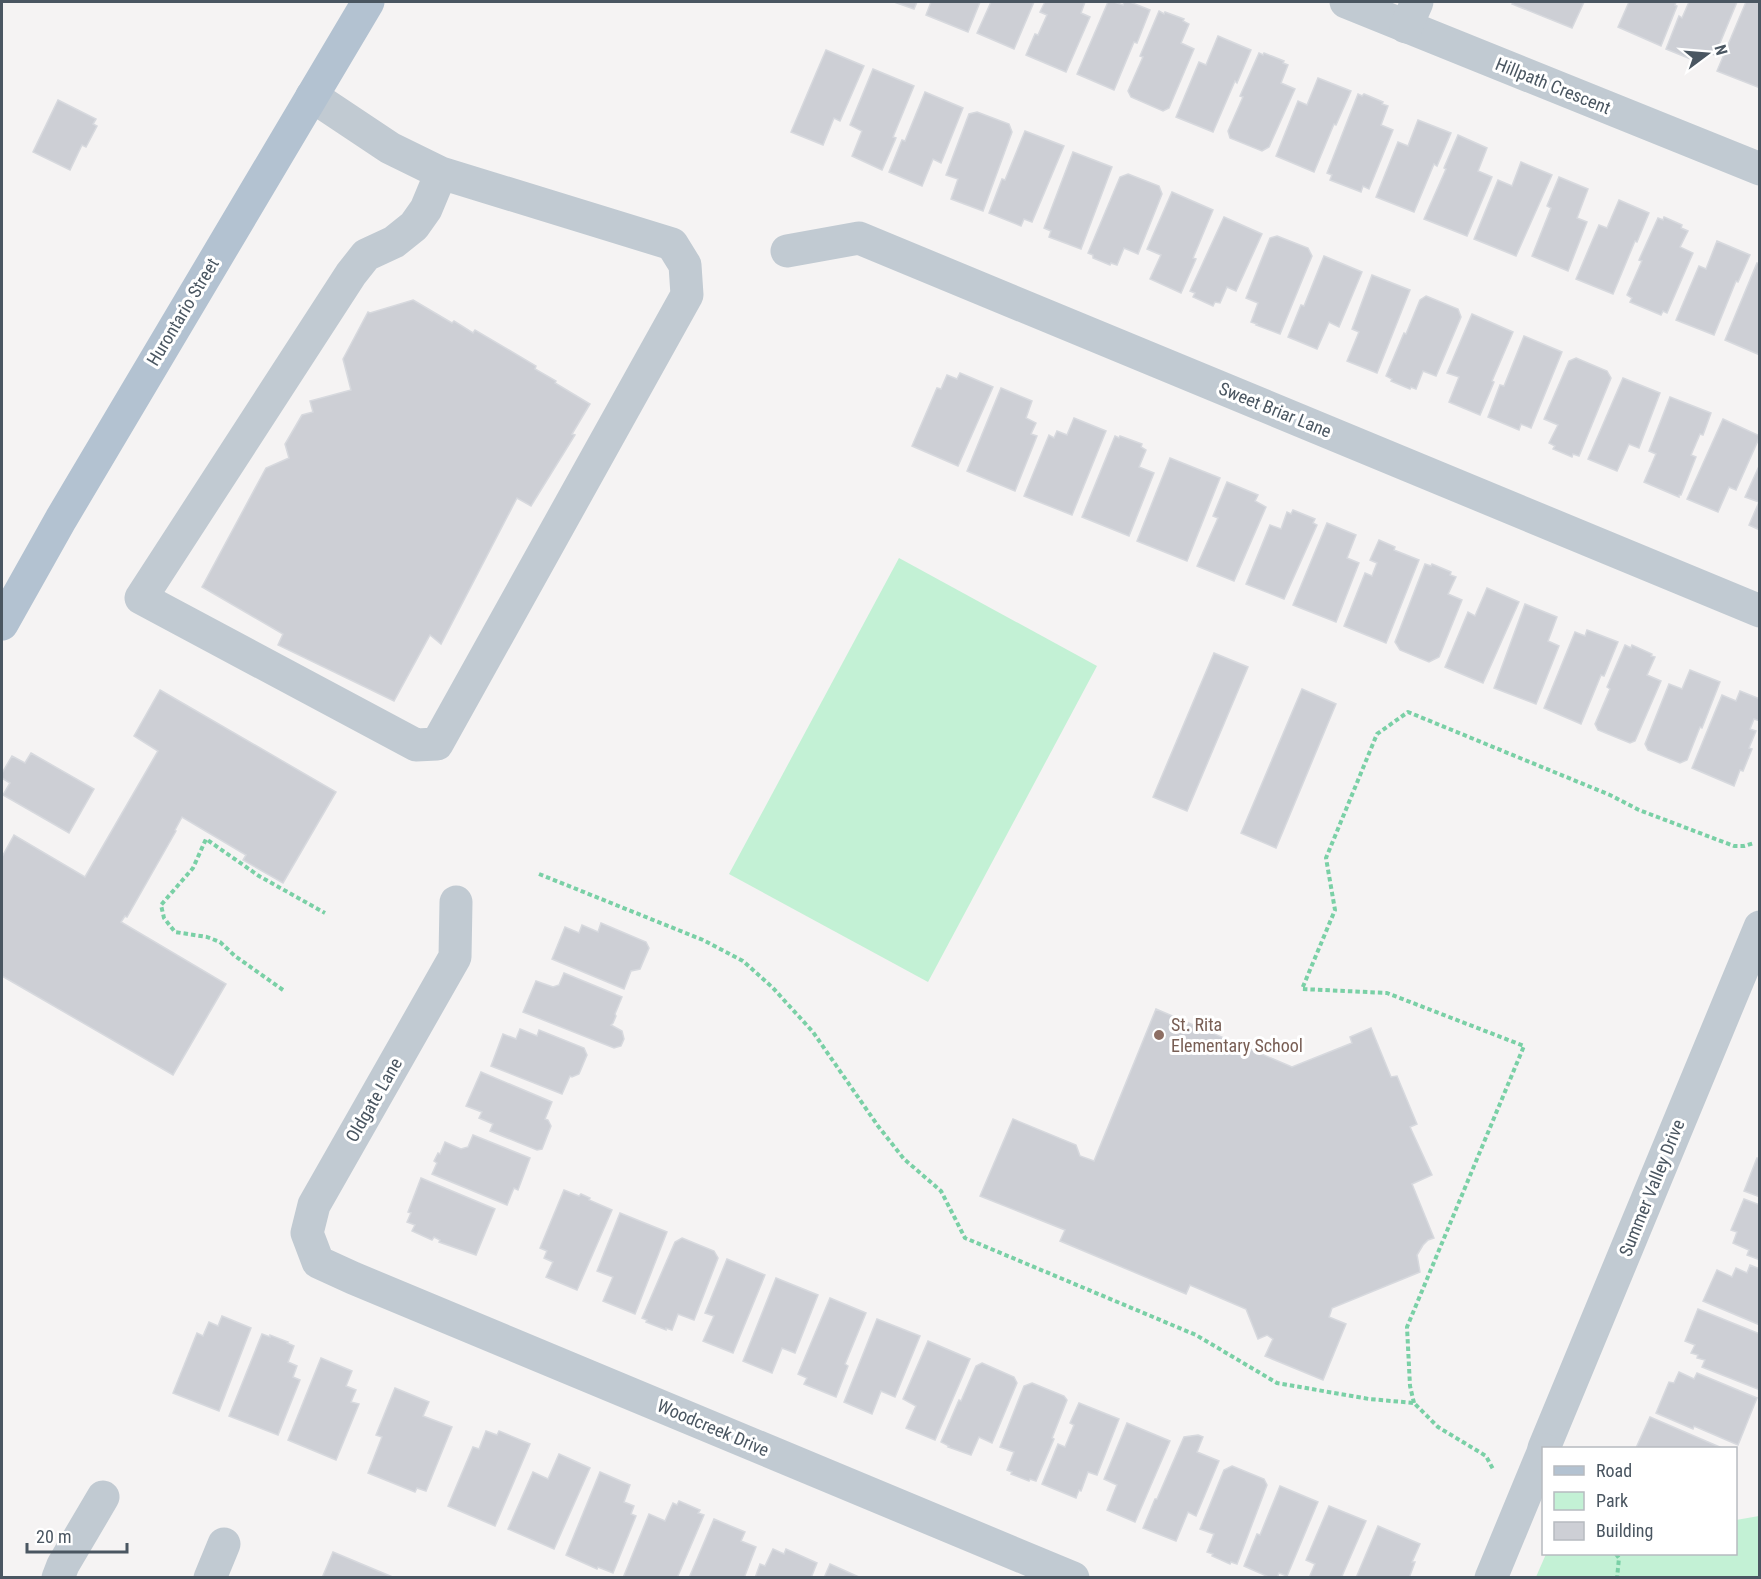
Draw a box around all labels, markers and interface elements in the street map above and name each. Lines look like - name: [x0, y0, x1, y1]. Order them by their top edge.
- north arrow: [1677, 24, 1737, 84]
- text: N: [1710, 43, 1731, 57]
- street label: Hillpath Crescent: [1493, 53, 1614, 118]
- street label: Hurontario Street: [142, 254, 223, 369]
- street label: Sweet Briar Lane: [1216, 377, 1334, 442]
- place label: St. Rita Elementary School: [1171, 1014, 1303, 1056]
- marker: St. Rita Elementary School: [1152, 1028, 1166, 1042]
- street label: Oldgate Lane: [341, 1054, 406, 1146]
- street label: Summer Valley Drive: [1615, 1116, 1689, 1259]
- street label: Woodcreek Drive: [654, 1395, 772, 1460]
- legend: [1542, 1447, 1737, 1555]
- text: Road: [1596, 1460, 1632, 1481]
- text: Park: [1596, 1490, 1628, 1511]
- scale bar: [27, 1516, 128, 1554]
- text: Building: [1596, 1520, 1653, 1541]
- text: 20 m: [36, 1526, 71, 1547]

